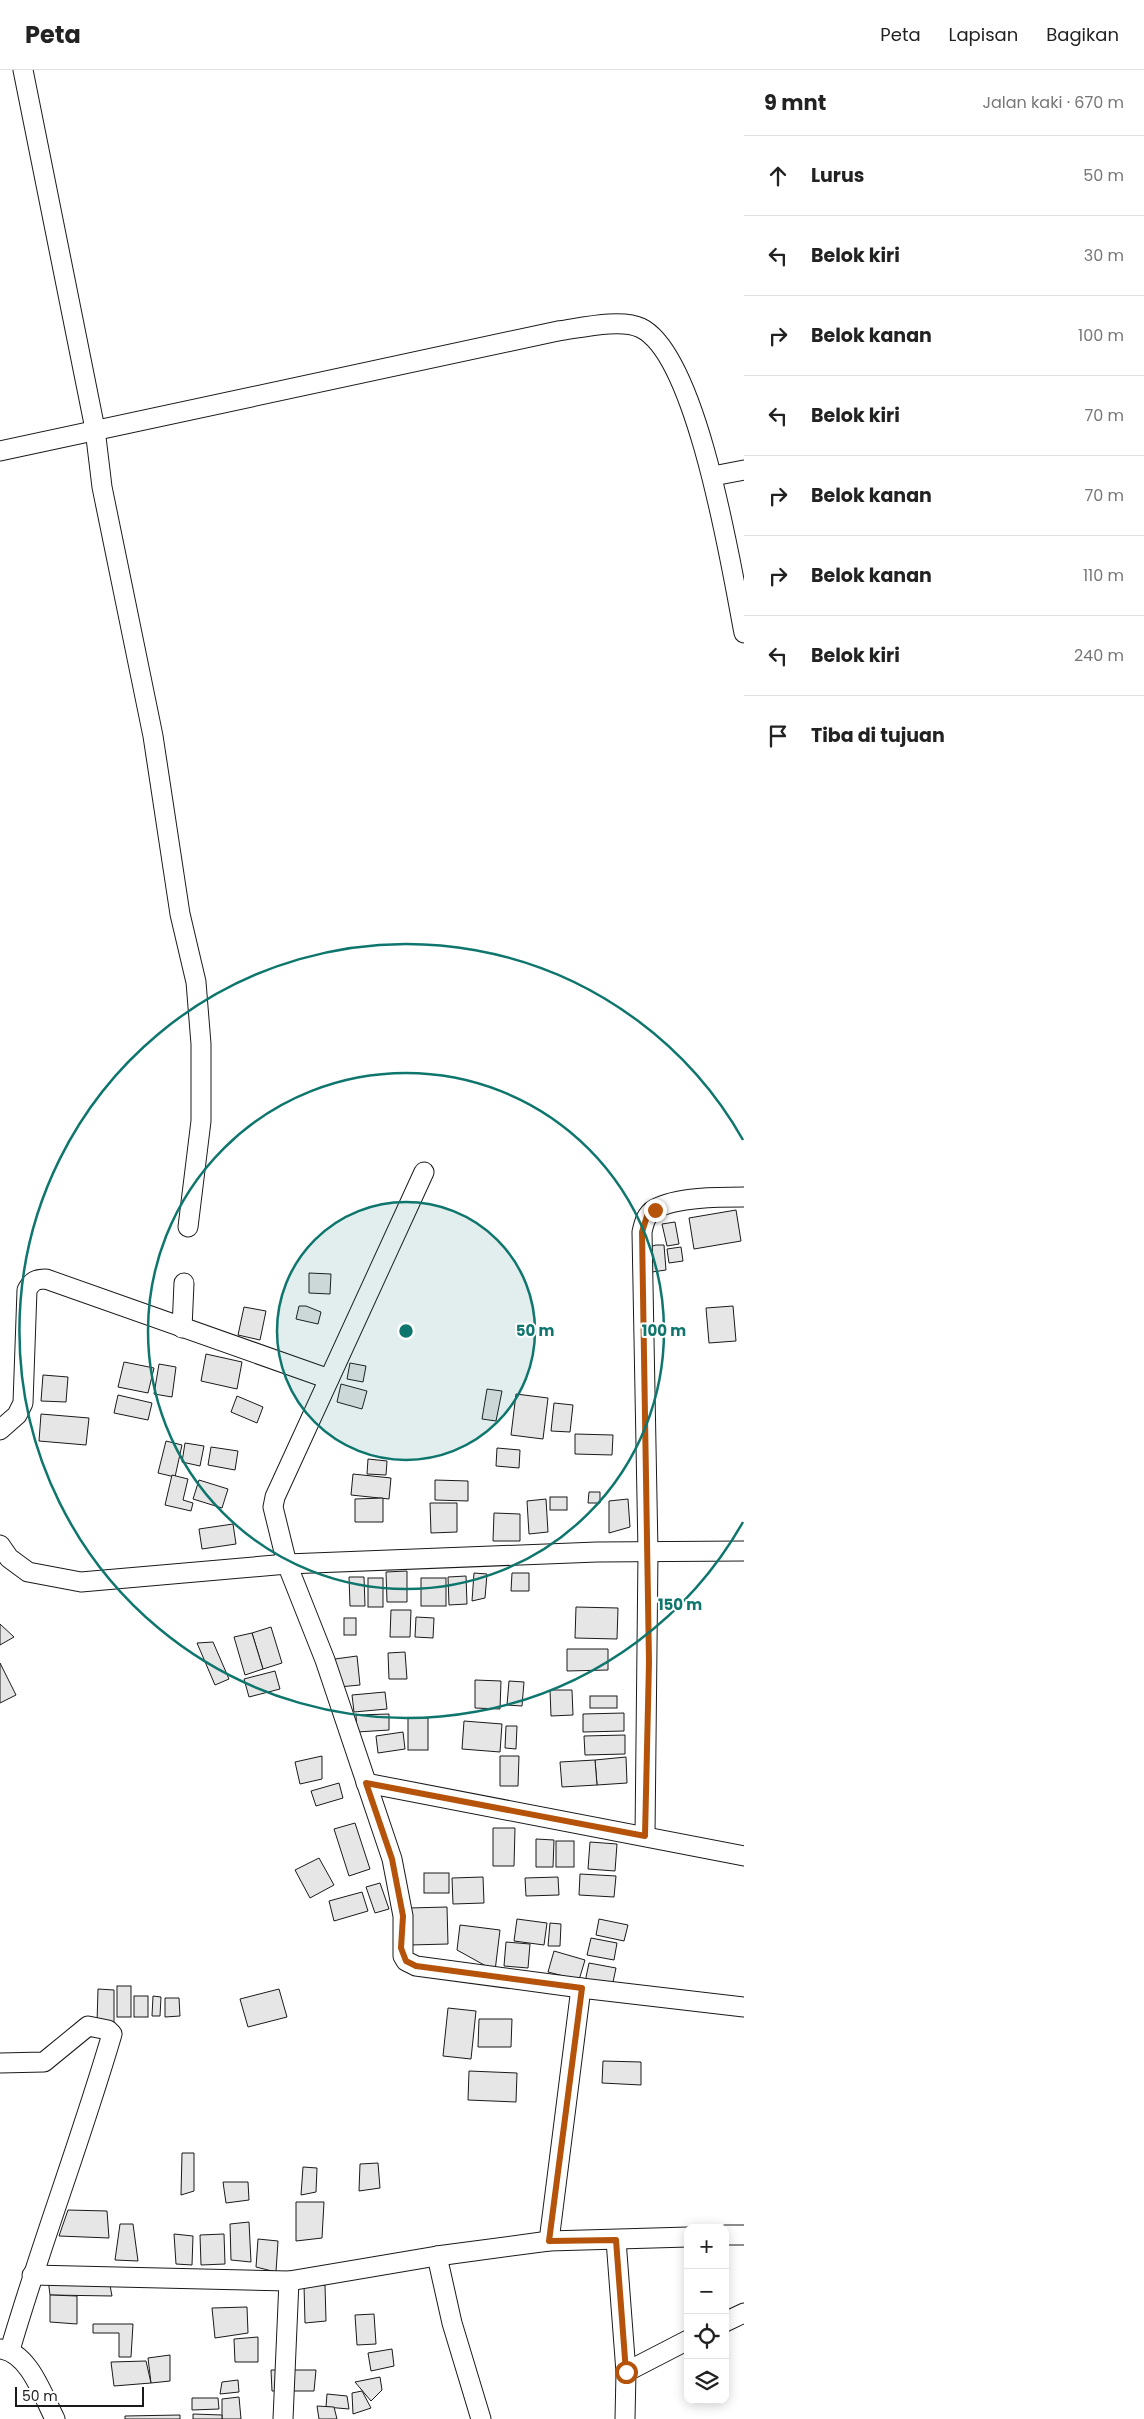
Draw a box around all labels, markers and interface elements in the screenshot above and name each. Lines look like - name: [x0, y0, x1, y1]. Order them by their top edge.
- text: Peta: [25, 18, 81, 51]
- text: Peta: [880, 22, 921, 47]
- text: Lapisan: [949, 22, 1018, 47]
- text: Bagikan: [1046, 22, 1119, 47]
- text: 9 mnt: [764, 88, 826, 117]
- text: Jalan kaki · 670 m: [983, 91, 1124, 114]
- icon: ahead: [764, 162, 792, 190]
- text: Lurus: [811, 162, 864, 189]
- text: 50 m: [1083, 164, 1124, 187]
- icon: left: [764, 242, 792, 270]
- text: Belok kiri: [811, 242, 900, 269]
- text: 30 m: [1084, 244, 1124, 267]
- icon: right: [764, 322, 792, 350]
- text: Belok kanan: [811, 322, 932, 349]
- text: 100 m: [1078, 324, 1124, 347]
- icon: left: [764, 402, 792, 430]
- text: Belok kiri: [811, 402, 900, 429]
- text: 70 m: [1084, 404, 1124, 427]
- icon: right: [764, 482, 792, 510]
- text: Belok kanan: [811, 482, 932, 509]
- text: 70 m: [1084, 484, 1124, 507]
- icon: right: [764, 562, 792, 590]
- text: Belok kanan: [811, 562, 932, 589]
- text: 110 m: [1083, 564, 1124, 587]
- icon: left: [764, 642, 792, 670]
- text: Belok kiri: [811, 642, 900, 669]
- text: 240 m: [1074, 644, 1124, 667]
- icon: arrive: [764, 722, 792, 750]
- text: Tiba di tujuan: [811, 722, 945, 749]
- route end: [644, 1199, 667, 1222]
- text: 50 m: [516, 1320, 554, 1341]
- text: 100 m: [642, 1320, 686, 1341]
- centre of rings: [397, 1322, 415, 1340]
- text: 150 m: [658, 1594, 702, 1615]
- map controls: [684, 2224, 729, 2404]
- button: +: [684, 2224, 729, 2269]
- button: −: [684, 2269, 729, 2314]
- button: locate: [684, 2314, 729, 2359]
- button: layers: [684, 2359, 729, 2404]
- route start: [615, 2361, 638, 2384]
- scale bar: [15, 2384, 144, 2407]
- text: 50 m: [22, 2386, 58, 2406]

